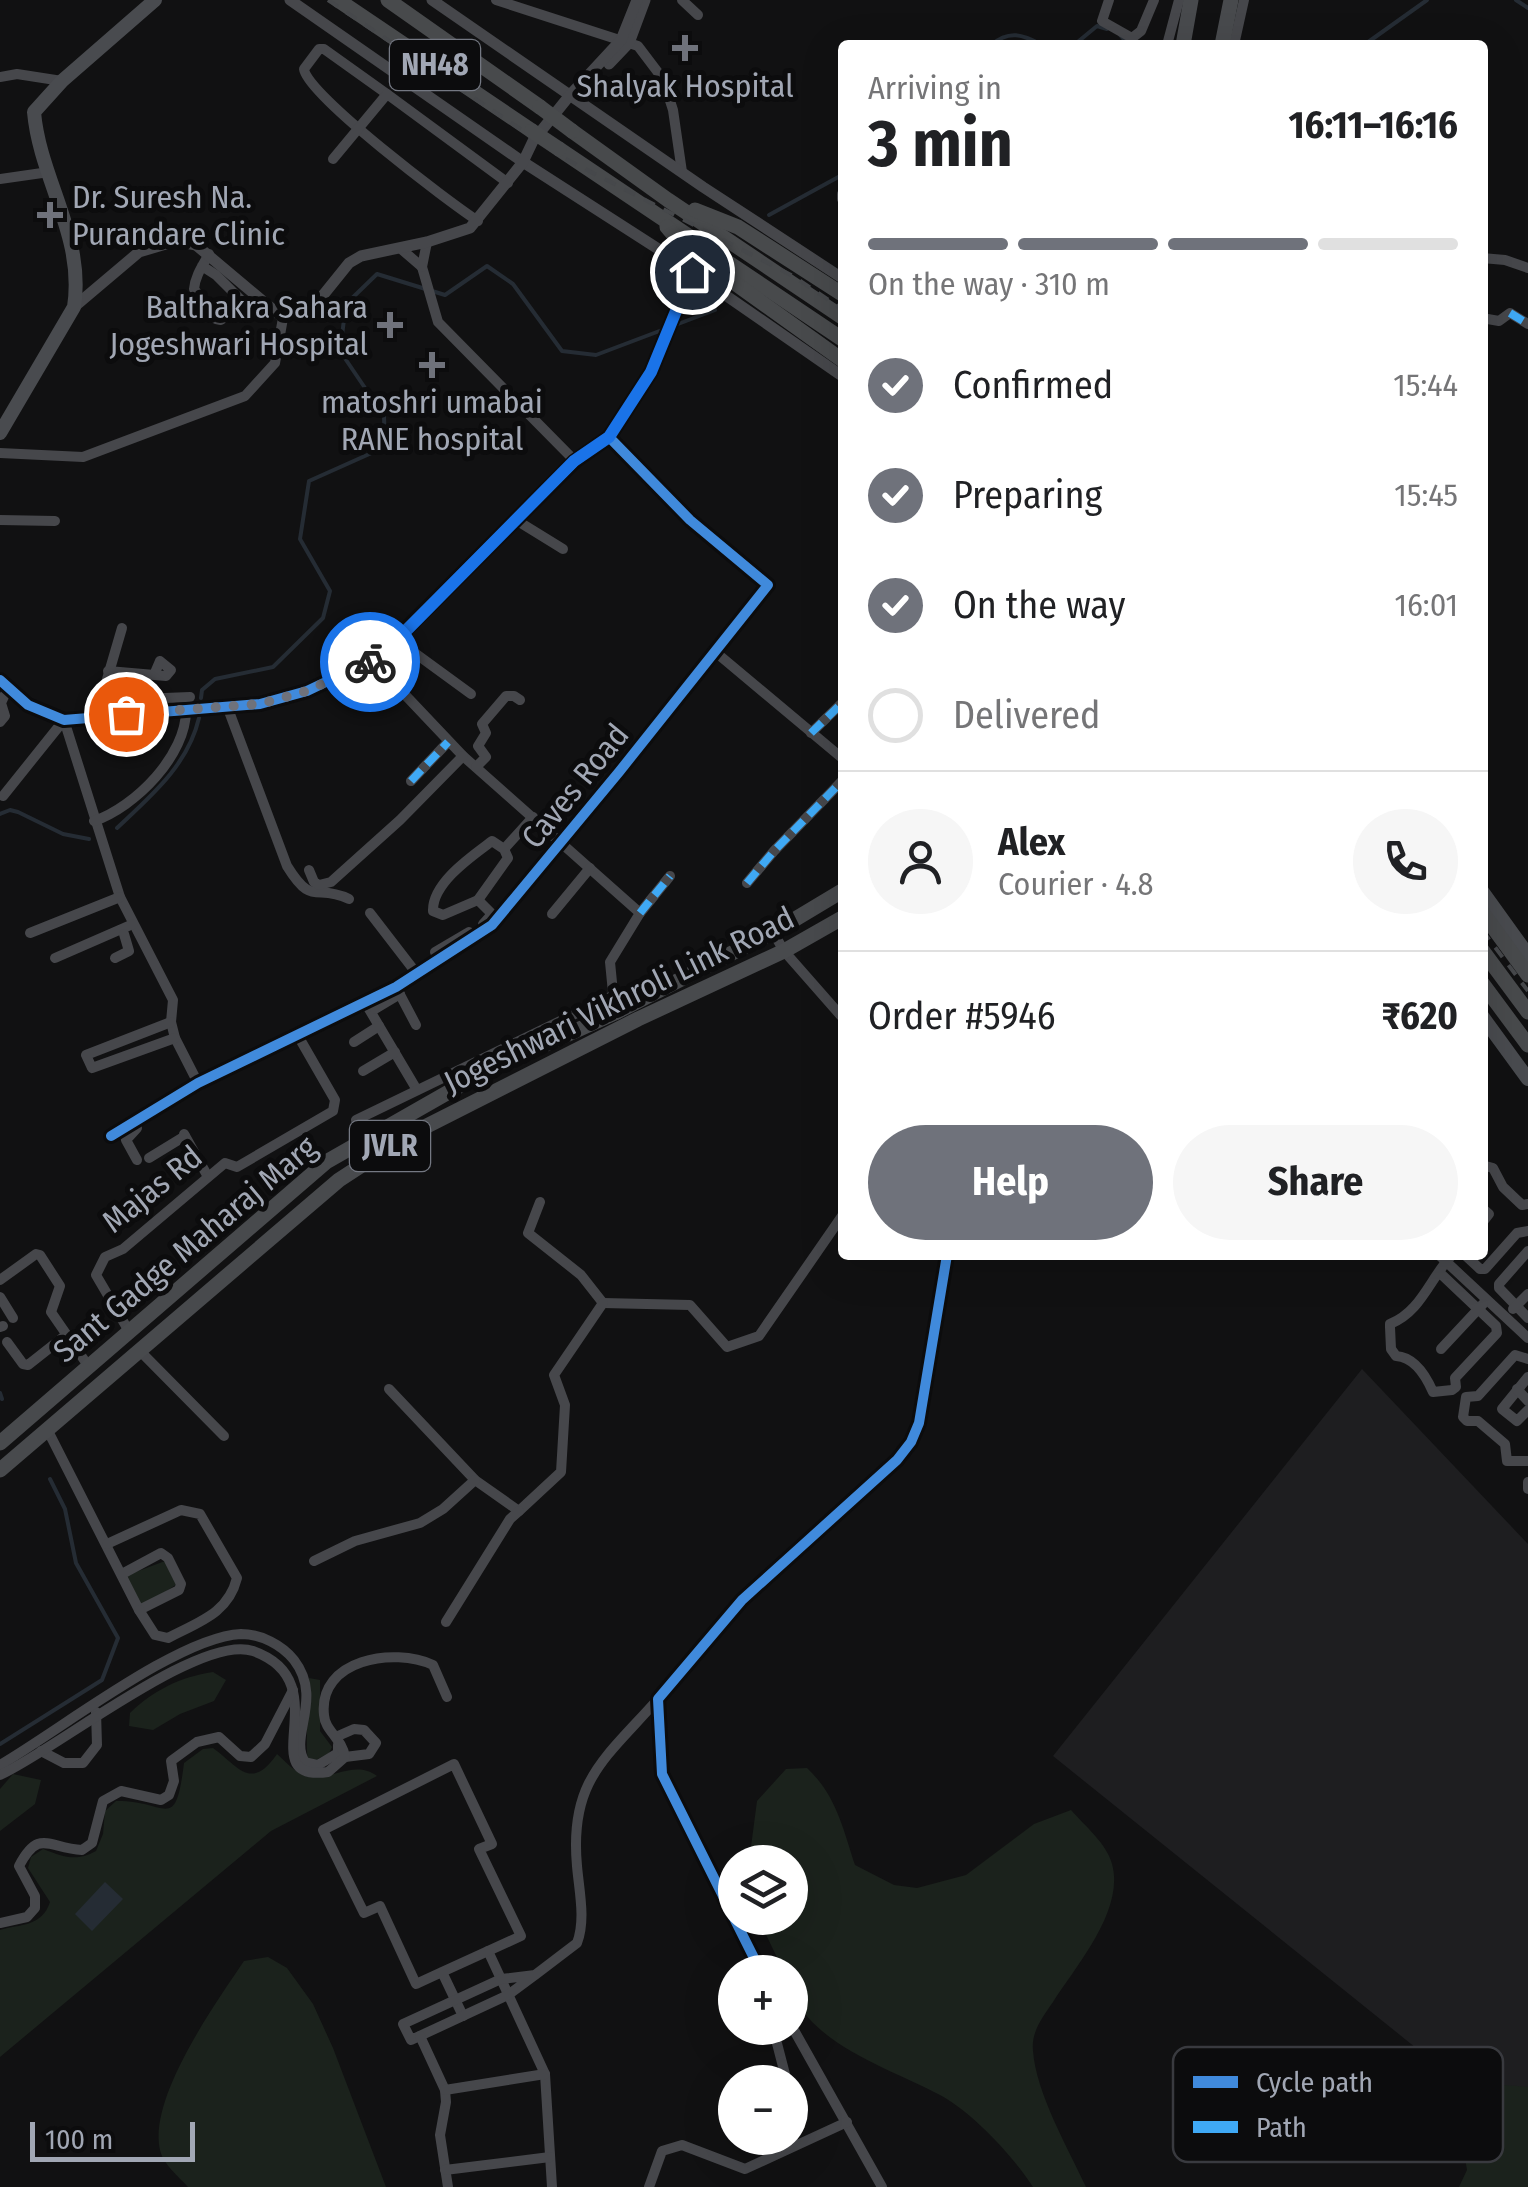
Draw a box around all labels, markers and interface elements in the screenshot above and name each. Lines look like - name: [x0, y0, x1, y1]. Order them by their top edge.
- marker: Shalyak Hospital: [672, 35, 698, 61]
- road number: NH48: [390, 40, 480, 90]
- place label: Shalyak Hospital: [576, 67, 794, 105]
- text: Arriving in: [868, 69, 1002, 107]
- text: 16:11–16:16: [1288, 102, 1458, 148]
- text: 3 min: [868, 105, 1013, 183]
- place label: Dr. Suresh Na. Purandare Clinic: [72, 178, 285, 253]
- marker: Dr. Suresh Na. Purandare Clinic: [37, 202, 63, 228]
- pin: [650, 230, 735, 315]
- icon: home: [665, 245, 720, 300]
- text: On the way · 310 m: [868, 265, 1110, 303]
- place label: Balthakra Sahara Jogeshwari Hospital: [110, 288, 368, 363]
- marker: Balthakra Sahara Jogeshwari Hospital: [377, 312, 403, 338]
- marker: matoshri umabai RANE hospital: [419, 352, 445, 378]
- icon: check: [868, 358, 923, 413]
- text: Confirmed: [953, 362, 1113, 408]
- text: 15:44: [1393, 366, 1458, 404]
- place label: matoshri umabai RANE hospital: [321, 383, 543, 458]
- icon: check: [868, 468, 923, 523]
- text: Preparing: [953, 472, 1102, 518]
- text: 15:45: [1394, 476, 1458, 514]
- icon: check: [868, 578, 923, 633]
- text: On the way: [953, 582, 1125, 628]
- text: 16:01: [1395, 586, 1458, 624]
- courier: [320, 612, 420, 712]
- icon: bike: [343, 635, 398, 690]
- pin: [84, 672, 169, 757]
- icon: bag: [99, 687, 154, 742]
- text: Delivered: [953, 692, 1100, 738]
- street label: Caves Road: [513, 716, 637, 856]
- button: person: [868, 809, 973, 914]
- button: phone: [1353, 809, 1458, 914]
- text: Alex: [998, 819, 1065, 865]
- text: Courier · 4.8: [998, 865, 1154, 903]
- street label: Jogeshwari Vikhroli Link Road: [438, 899, 800, 1101]
- text: Order #5946: [868, 993, 1056, 1039]
- text: ₹620: [1382, 993, 1458, 1039]
- road number: JVLR: [350, 1121, 430, 1171]
- button: Help: [868, 1125, 1153, 1240]
- button: Share: [1173, 1125, 1458, 1240]
- street label: Sant Gadge Maharaj Marg: [46, 1128, 324, 1370]
- street label: Majas Rd: [95, 1137, 209, 1241]
- map controls: [718, 1845, 808, 2155]
- button: layers: [718, 1845, 808, 1935]
- button: +: [718, 1955, 808, 2045]
- legend: [1173, 2047, 1503, 2162]
- button: −: [718, 2065, 808, 2155]
- text: Cycle path: [1256, 2066, 1373, 2099]
- text: Path: [1256, 2111, 1307, 2144]
- scale bar: [30, 2117, 195, 2162]
- text: 100 m: [45, 2123, 113, 2156]

